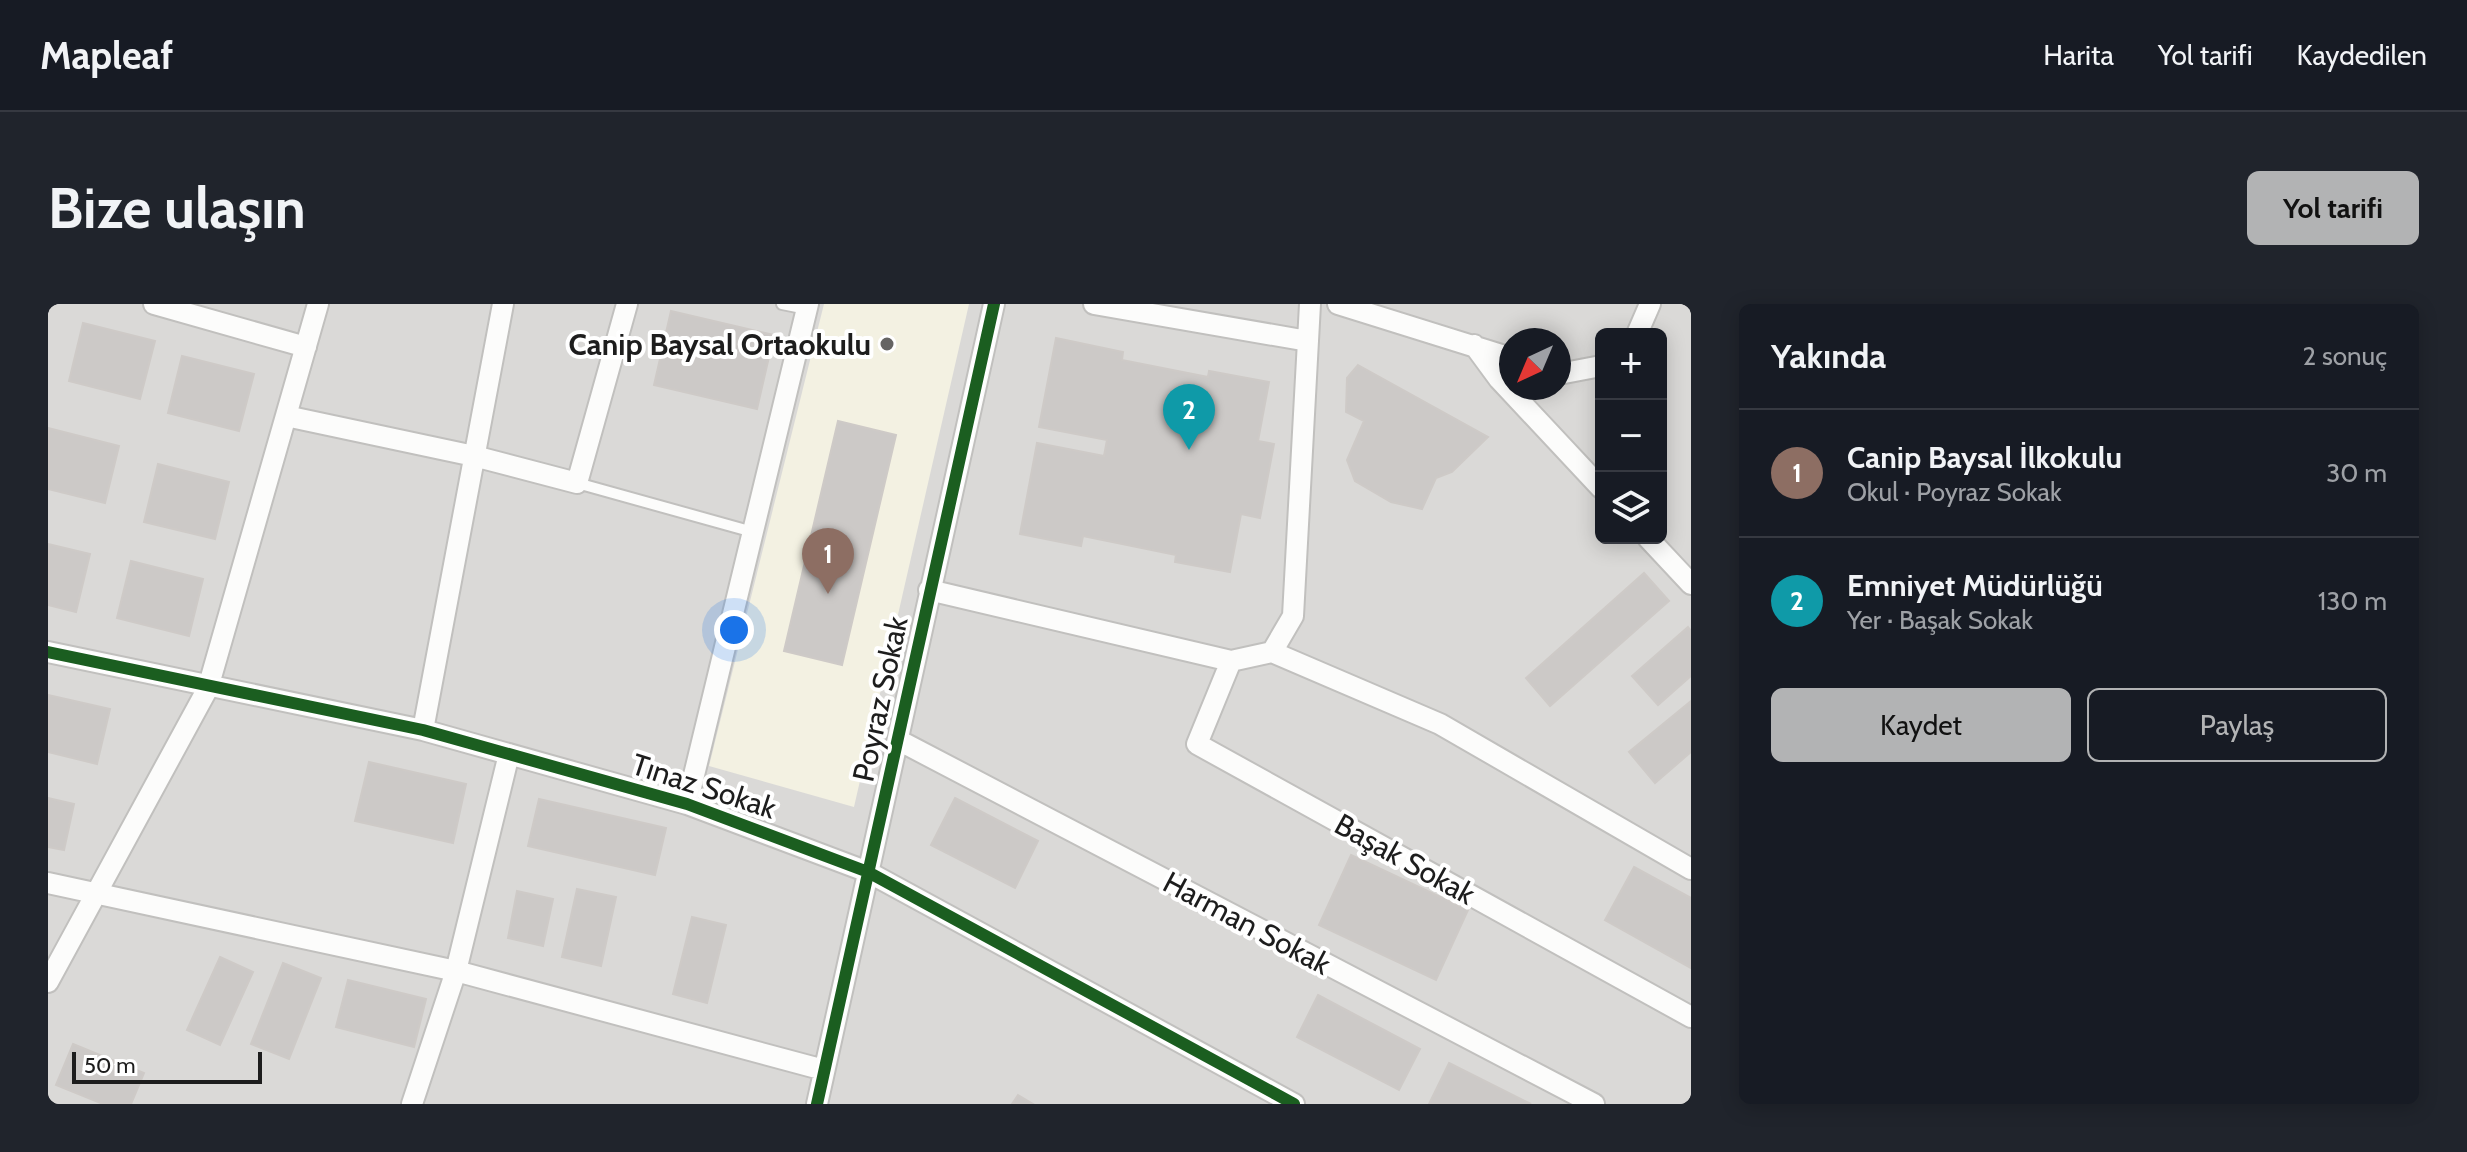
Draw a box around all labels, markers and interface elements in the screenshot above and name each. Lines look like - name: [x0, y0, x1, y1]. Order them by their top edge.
- text: Mapleaf: [40, 32, 173, 79]
- text: Harita: [2043, 38, 2114, 72]
- text: Yol tarifi: [2158, 38, 2253, 72]
- text: Kaydedilen: [2297, 38, 2427, 72]
- button: Yol tarifi: [2247, 171, 2419, 245]
- text: Bize ulaşın: [48, 174, 306, 242]
- place label: Canip Baysal Ortaokulu: [569, 326, 871, 363]
- north arrow: [1499, 328, 1571, 400]
- map controls: [1595, 328, 1667, 544]
- button: +: [1595, 328, 1667, 400]
- marker: Canip Baysal Ortaokulu: [878, 335, 896, 353]
- text: Yakında: [1771, 335, 1886, 377]
- text: 2 sonuç: [2302, 340, 2387, 372]
- pin: 2: [1163, 384, 1215, 450]
- button: −: [1595, 400, 1667, 472]
- text: Canip Baysal İlkokulu: [1847, 439, 2122, 476]
- text: 1: [1792, 457, 1802, 489]
- text: 30 m: [2326, 457, 2387, 489]
- button: layers: [1595, 472, 1667, 544]
- text: Okul · Poyraz Sokak: [1847, 476, 2062, 508]
- pin: 1: [802, 528, 854, 594]
- text: Emniyet Müdürlüğü: [1847, 567, 2103, 604]
- text: 2: [1790, 585, 1804, 617]
- text: 130 m: [2318, 585, 2387, 617]
- text: Yer · Başak Sokak: [1847, 604, 2033, 636]
- your location: [714, 610, 754, 650]
- street label: Poyraz Sokak: [844, 613, 916, 785]
- button: Kaydet: [1771, 688, 2071, 762]
- button: Paylaş: [2087, 688, 2387, 762]
- street label: Tınaz Sokak: [627, 745, 781, 827]
- street label: Başak Sokak: [1328, 805, 1482, 913]
- street label: Harman Sokak: [1157, 863, 1337, 983]
- scale bar: [72, 1048, 262, 1084]
- text: 50 m: [84, 1052, 136, 1079]

